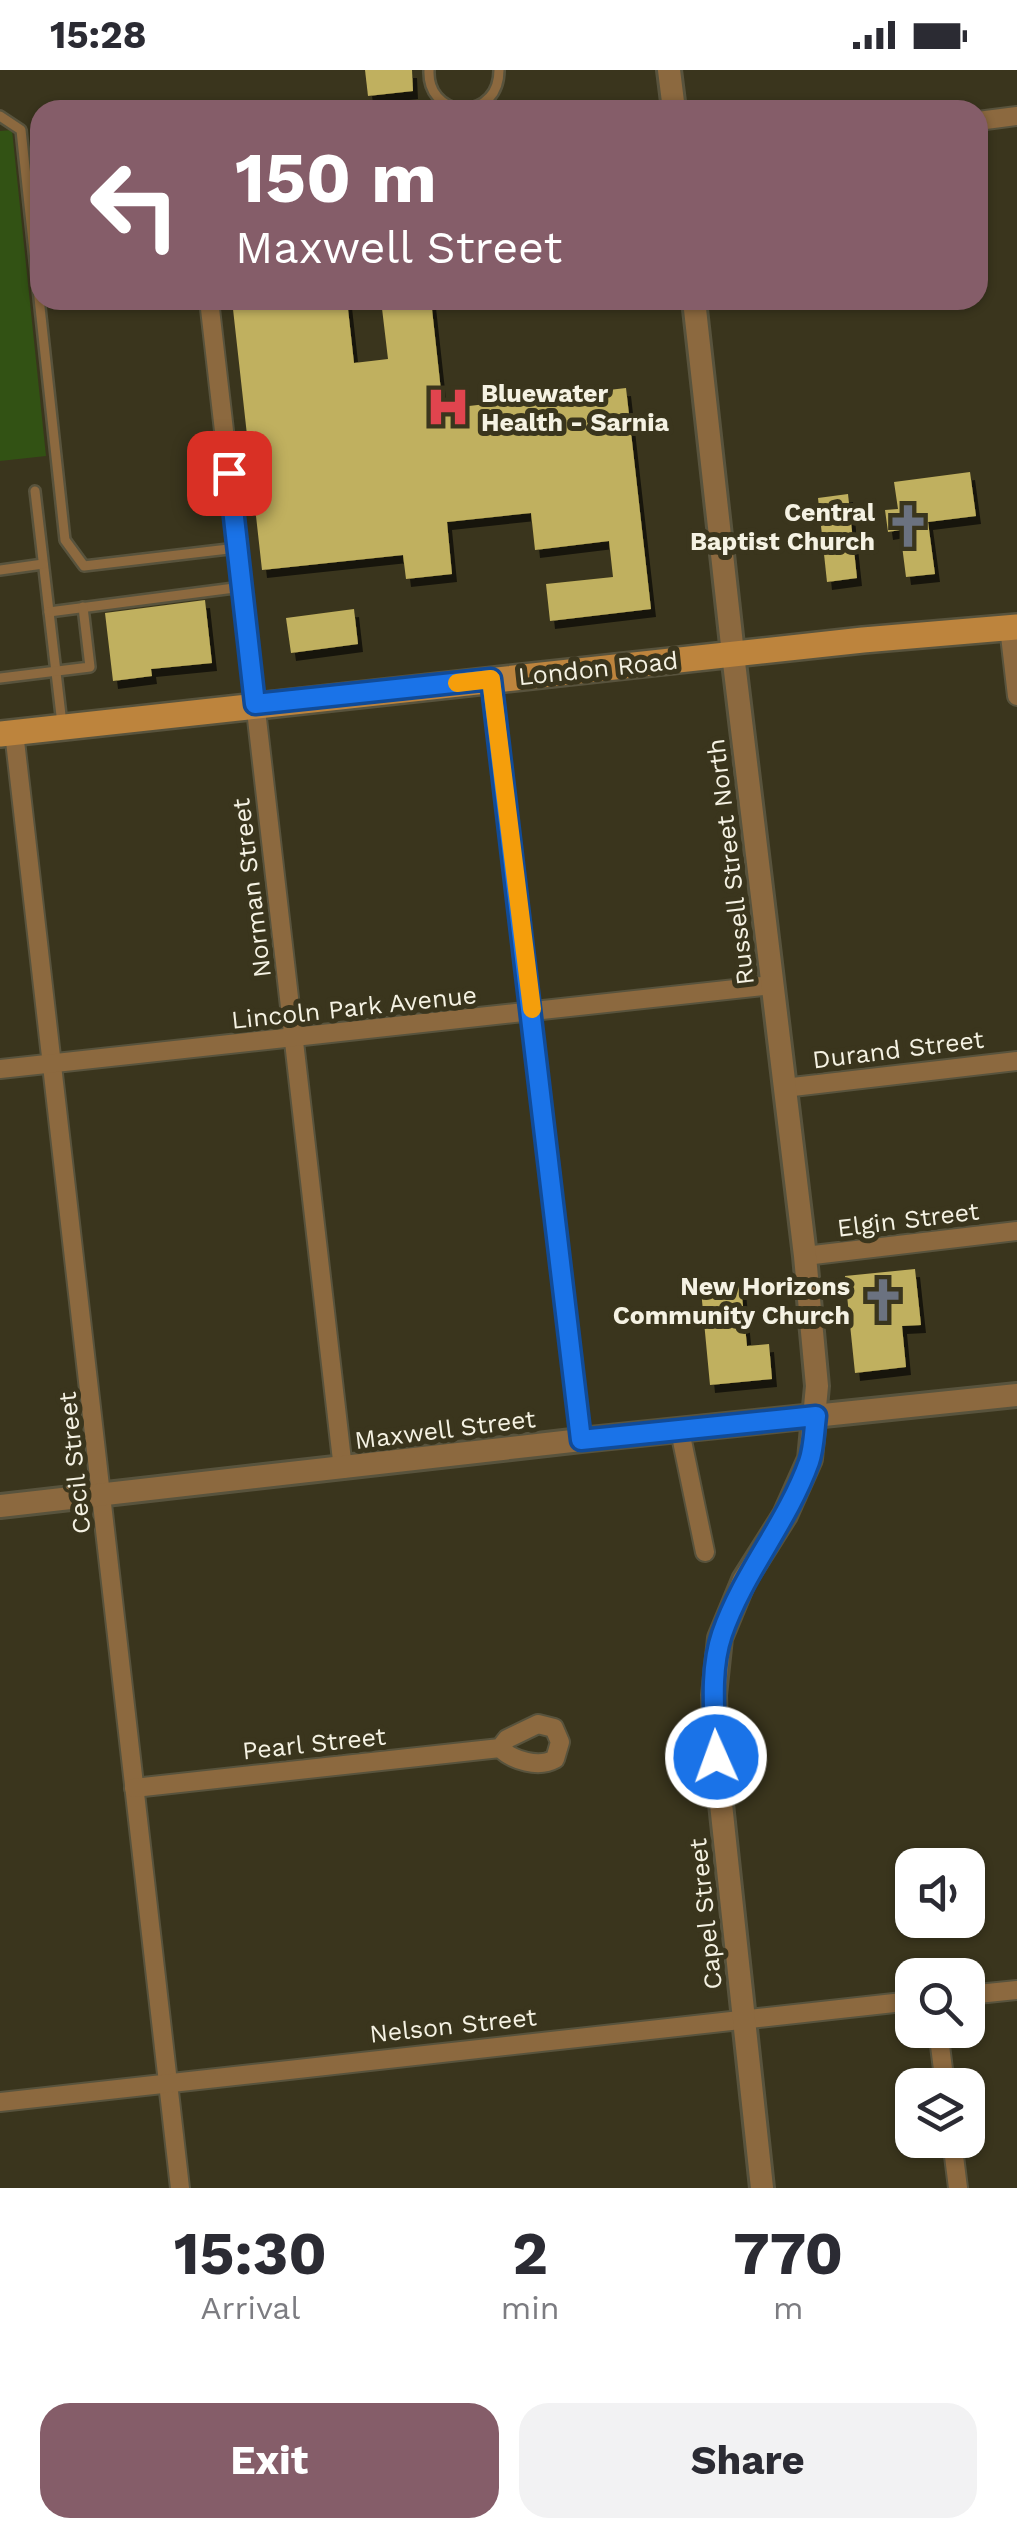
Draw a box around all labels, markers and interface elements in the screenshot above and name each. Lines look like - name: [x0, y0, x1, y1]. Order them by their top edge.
- text: 15:28: [50, 13, 146, 57]
- text: 150 m: [235, 137, 437, 219]
- icon: left: [70, 140, 200, 270]
- text: Maxwell Street: [235, 221, 562, 274]
- place label: Bluewater Health - Sarnia: [481, 379, 669, 437]
- hospital icon: Bluewater Health - Sarnia: [424, 383, 472, 431]
- pin: [187, 431, 272, 516]
- icon: arrive: [202, 446, 257, 501]
- place label: Central Baptist Church: [690, 498, 876, 556]
- church icon: Central Baptist Church: [884, 502, 932, 550]
- street label: London Road: [517, 646, 680, 691]
- street label: Russell Street North: [701, 737, 760, 987]
- street label: Norman Street: [226, 796, 277, 979]
- street label: Lincoln Park Avenue: [230, 980, 478, 1035]
- street label: Durand Street: [811, 1025, 986, 1074]
- street label: Elgin Street: [835, 1196, 981, 1243]
- place label: New Horizons Community Church: [613, 1272, 850, 1330]
- church icon: New Horizons Community Church: [859, 1276, 907, 1324]
- street label: Cecil Street: [53, 1390, 96, 1535]
- street label: Maxwell Street: [353, 1404, 538, 1455]
- position arrow: [664, 1705, 768, 1809]
- street label: Pearl Street: [241, 1721, 388, 1765]
- street label: Capel Street: [683, 1836, 728, 1991]
- map controls: [895, 1848, 985, 2158]
- button: sound: [895, 1848, 985, 1938]
- button: search: [895, 1958, 985, 2048]
- street label: Nelson Street: [368, 2002, 538, 2049]
- button: layers: [895, 2068, 985, 2158]
- text: 15:30: [174, 2218, 327, 2289]
- text: 2: [512, 2218, 548, 2289]
- text: 770: [733, 2218, 843, 2289]
- text: Arrival: [200, 2289, 300, 2327]
- text: min: [501, 2289, 559, 2327]
- text: m: [773, 2289, 803, 2327]
- button: Exit: [40, 2403, 499, 2518]
- button: Share: [519, 2403, 977, 2518]

